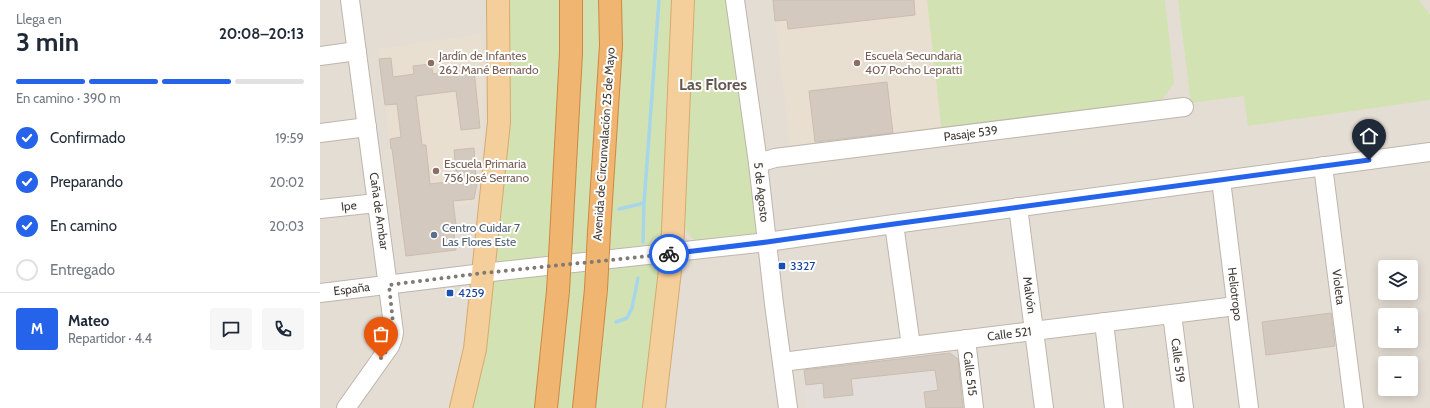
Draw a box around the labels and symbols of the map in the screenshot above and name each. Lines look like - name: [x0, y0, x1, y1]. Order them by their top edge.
- street label: Avenida de Circunvalación 25 de Mayo: [589, 46, 618, 241]
- place label: Jardín de Infantes 262 Mané Bernardo: [438, 48, 539, 77]
- place label: Escuela Secundaria 407 Pocho Lepratti: [865, 48, 962, 77]
- marker: Jardín de Infantes 262 Mané Bernardo: [426, 58, 436, 68]
- marker: Escuela Secundaria 407 Pocho Lepratti: [852, 58, 862, 68]
- district label: Las Flores: [679, 75, 747, 94]
- pin: [1352, 119, 1386, 160]
- street label: Pasaje 539: [943, 122, 999, 144]
- place label: Escuela Primaria 756 José Serrano: [444, 156, 529, 185]
- street label: 5 de Agosto: [751, 161, 773, 223]
- marker: Escuela Primaria 756 José Serrano: [431, 166, 441, 176]
- street label: Caña de Ambar: [367, 171, 392, 251]
- street label: Ipe: [340, 197, 357, 214]
- place label: Centro Cuidar 7 Las Flores Este: [442, 220, 520, 249]
- marker: Centro Cuidar 7 Las Flores Este: [429, 230, 439, 240]
- courier: [649, 234, 689, 274]
- place label: 3327: [790, 258, 815, 273]
- marker: 3327: [777, 261, 787, 271]
- street label: Heliotropo: [1225, 266, 1246, 322]
- street label: Violeta: [1329, 268, 1349, 306]
- street label: Malvón: [1020, 276, 1040, 315]
- street label: España: [333, 279, 371, 298]
- place label: 4259: [458, 285, 485, 300]
- marker: 4259: [445, 288, 455, 298]
- pin: [364, 317, 398, 358]
- street label: Calle 521: [986, 323, 1032, 344]
- street label: Calle 519: [1168, 337, 1189, 384]
- street label: Calle 515: [961, 351, 981, 397]

